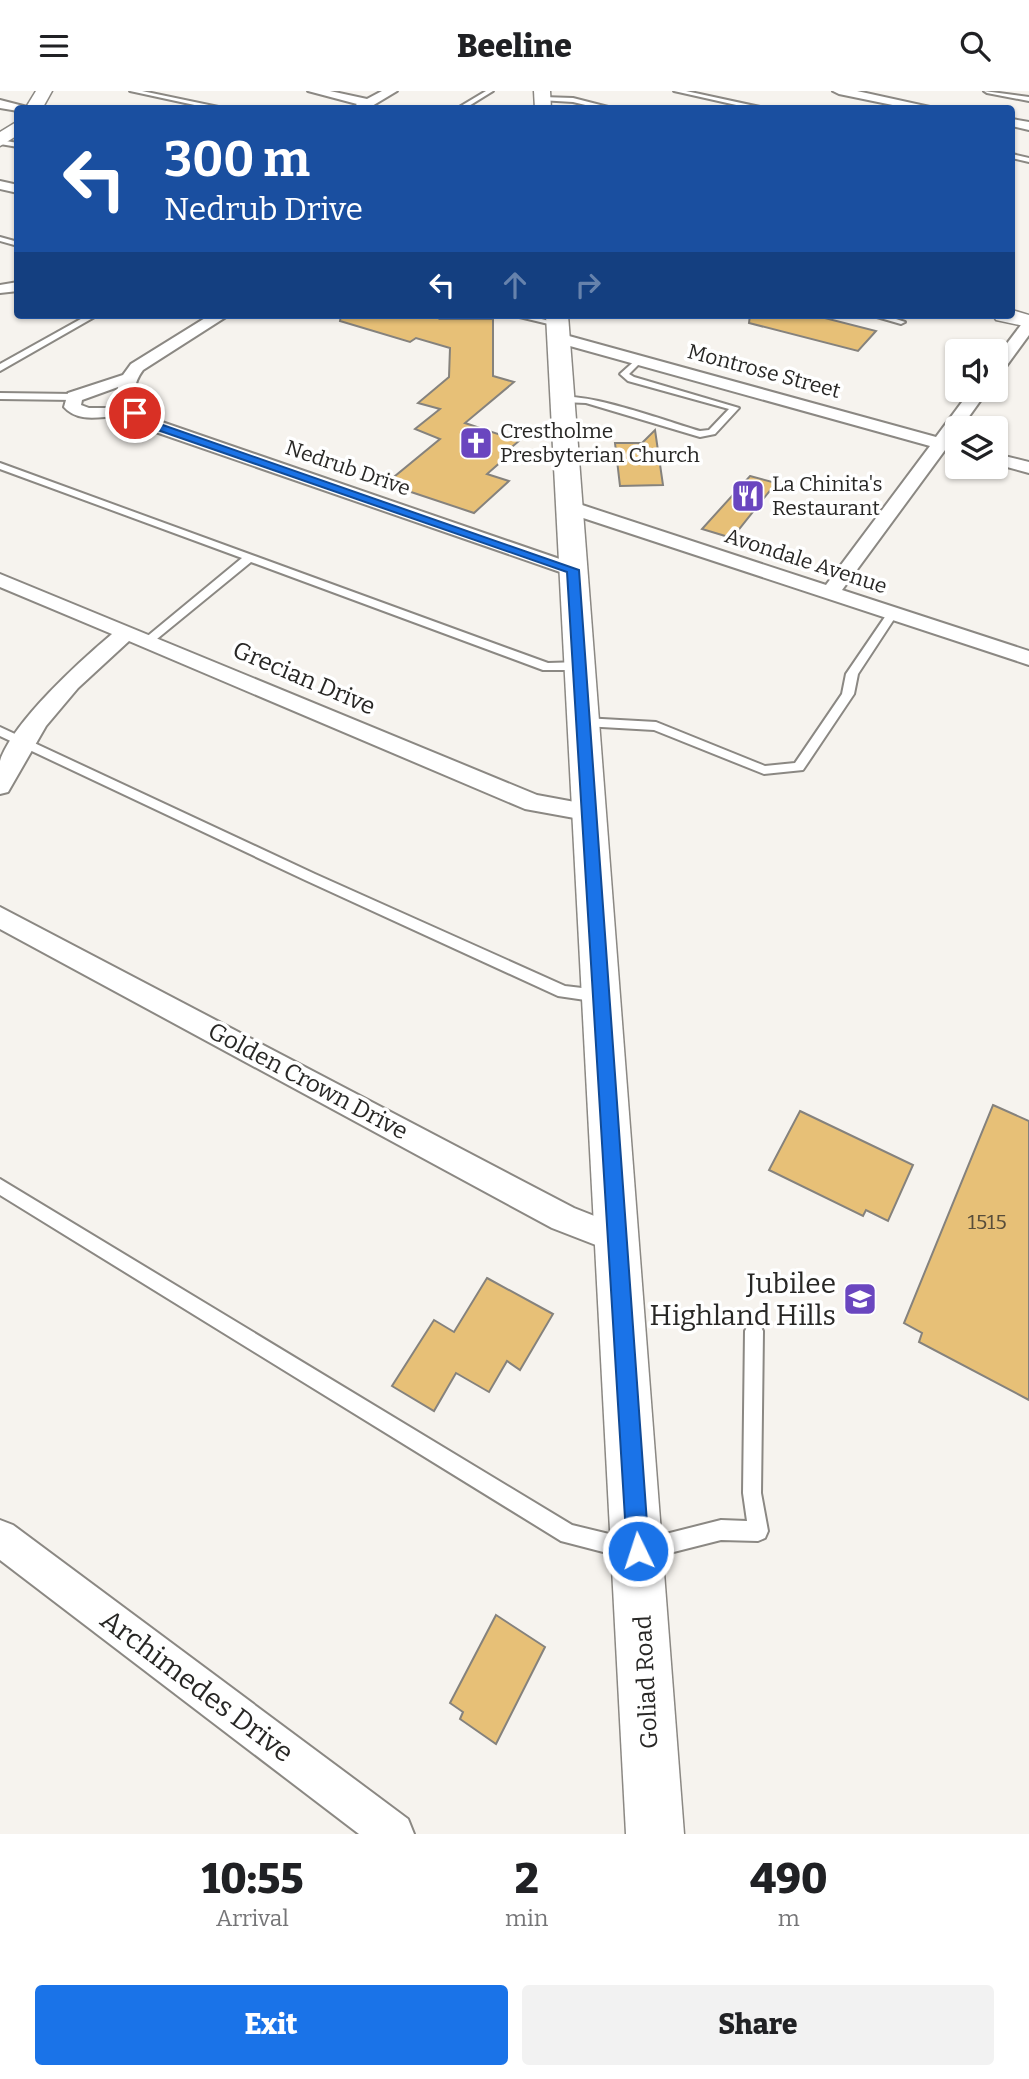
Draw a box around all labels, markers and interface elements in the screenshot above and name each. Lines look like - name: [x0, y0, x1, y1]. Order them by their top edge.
- icon: menu: [35, 27, 73, 65]
- text: Beeline: [457, 27, 572, 65]
- icon: search: [956, 27, 994, 65]
- text: 300 m: [164, 130, 310, 189]
- icon: left: [49, 133, 140, 224]
- text: Nedrub Drive: [164, 190, 363, 228]
- icon: left: [423, 266, 461, 304]
- icon: ahead: [496, 266, 534, 304]
- icon: right: [569, 266, 607, 304]
- street label: Montrose Street: [685, 338, 844, 404]
- map controls: [945, 339, 1008, 479]
- button: sound: [945, 339, 1008, 402]
- pin: [105, 383, 165, 443]
- icon: arrive: [116, 394, 154, 432]
- button: layers: [945, 416, 1008, 479]
- place label: Crestholme Presbyterian Church: [500, 418, 700, 468]
- church icon: Crestholme Presbyterian Church: [457, 424, 495, 462]
- street label: Nedrub Drive: [282, 434, 414, 502]
- place label: La Chinita's Restaurant: [772, 471, 883, 521]
- restaurant icon: La Chinita's Restaurant: [729, 477, 767, 515]
- street label: Avondale Avenue: [722, 523, 890, 599]
- street label: Grecian Drive: [229, 635, 379, 721]
- street label: Golden Crown Drive: [203, 1017, 413, 1145]
- house number: 1515: [967, 1209, 1007, 1235]
- place label: Jubilee Highland Hills: [650, 1267, 836, 1332]
- school or university icon: Jubilee Highland Hills: [841, 1280, 879, 1318]
- position arrow: [601, 1514, 675, 1588]
- street label: Archimedes Drive: [94, 1603, 300, 1769]
- street label: Goliad Road: [629, 1614, 663, 1750]
- text: 10:55: [202, 1854, 303, 1904]
- text: 2: [515, 1854, 539, 1904]
- text: 490: [750, 1854, 827, 1904]
- text: Arrival: [216, 1904, 289, 1932]
- text: min: [505, 1904, 548, 1932]
- text: m: [778, 1904, 800, 1932]
- button: Exit: [35, 1985, 508, 2065]
- button: Share: [522, 1985, 994, 2065]

